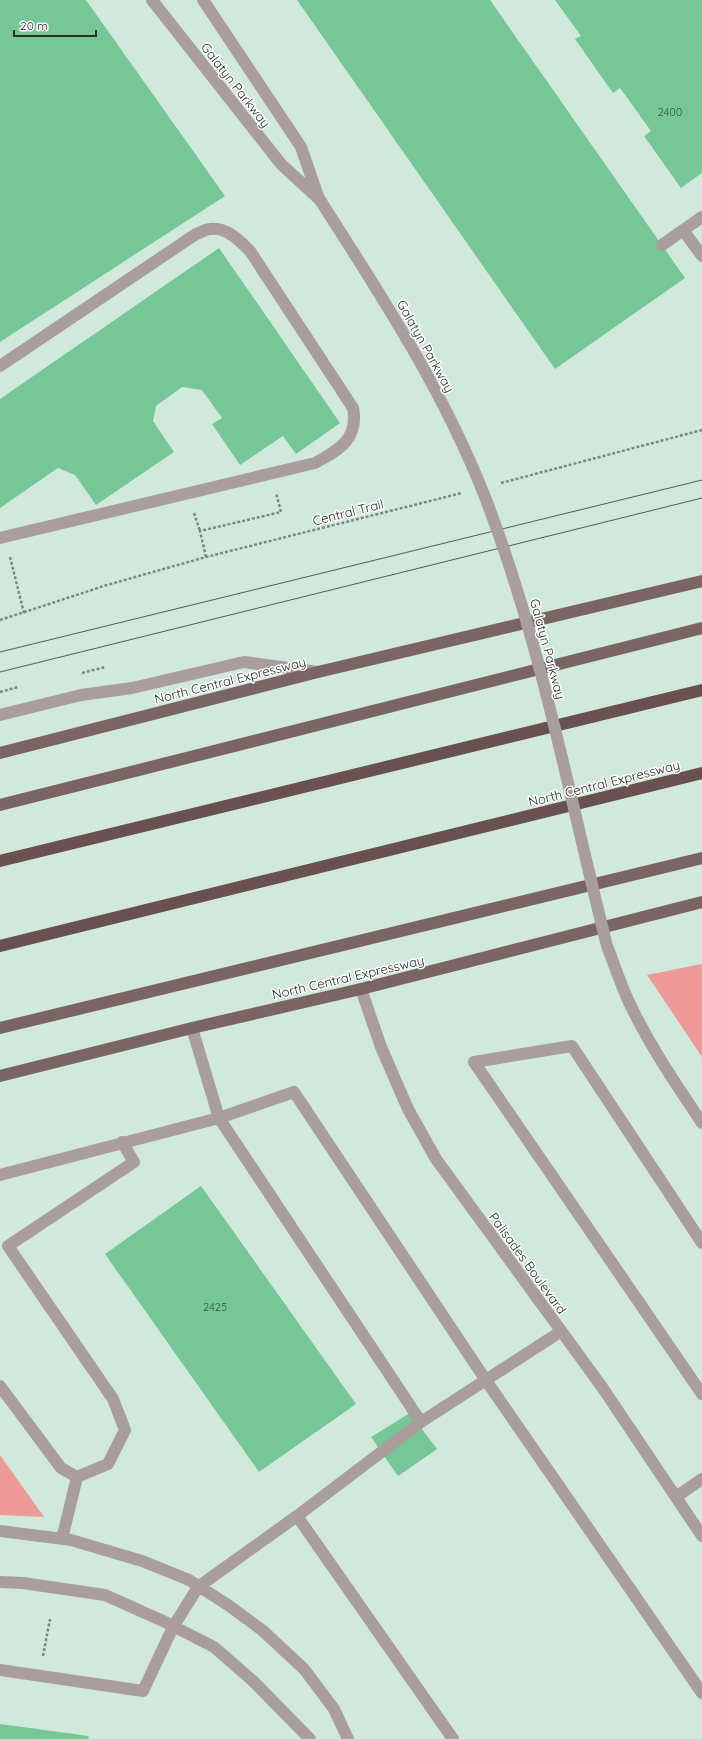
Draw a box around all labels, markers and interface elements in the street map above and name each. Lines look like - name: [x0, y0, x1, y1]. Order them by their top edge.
- scale bar: [14, 12, 96, 38]
- text: 20 m: [20, 18, 48, 33]
- street label: Galatyn Parkway: [198, 39, 274, 131]
- house number: 2400: [658, 105, 682, 119]
- street label: Galatyn Parkway: [394, 297, 458, 395]
- street label: Central Trail: [311, 495, 385, 529]
- street label: Galatyn Parkway: [527, 597, 569, 701]
- street label: North Central Expressway: [153, 653, 307, 707]
- street label: North Central Expressway: [527, 756, 681, 810]
- street label: North Central Expressway: [270, 952, 426, 1002]
- street label: Palisades Boulevard: [486, 1209, 570, 1317]
- house number: 2425: [203, 1300, 227, 1314]

